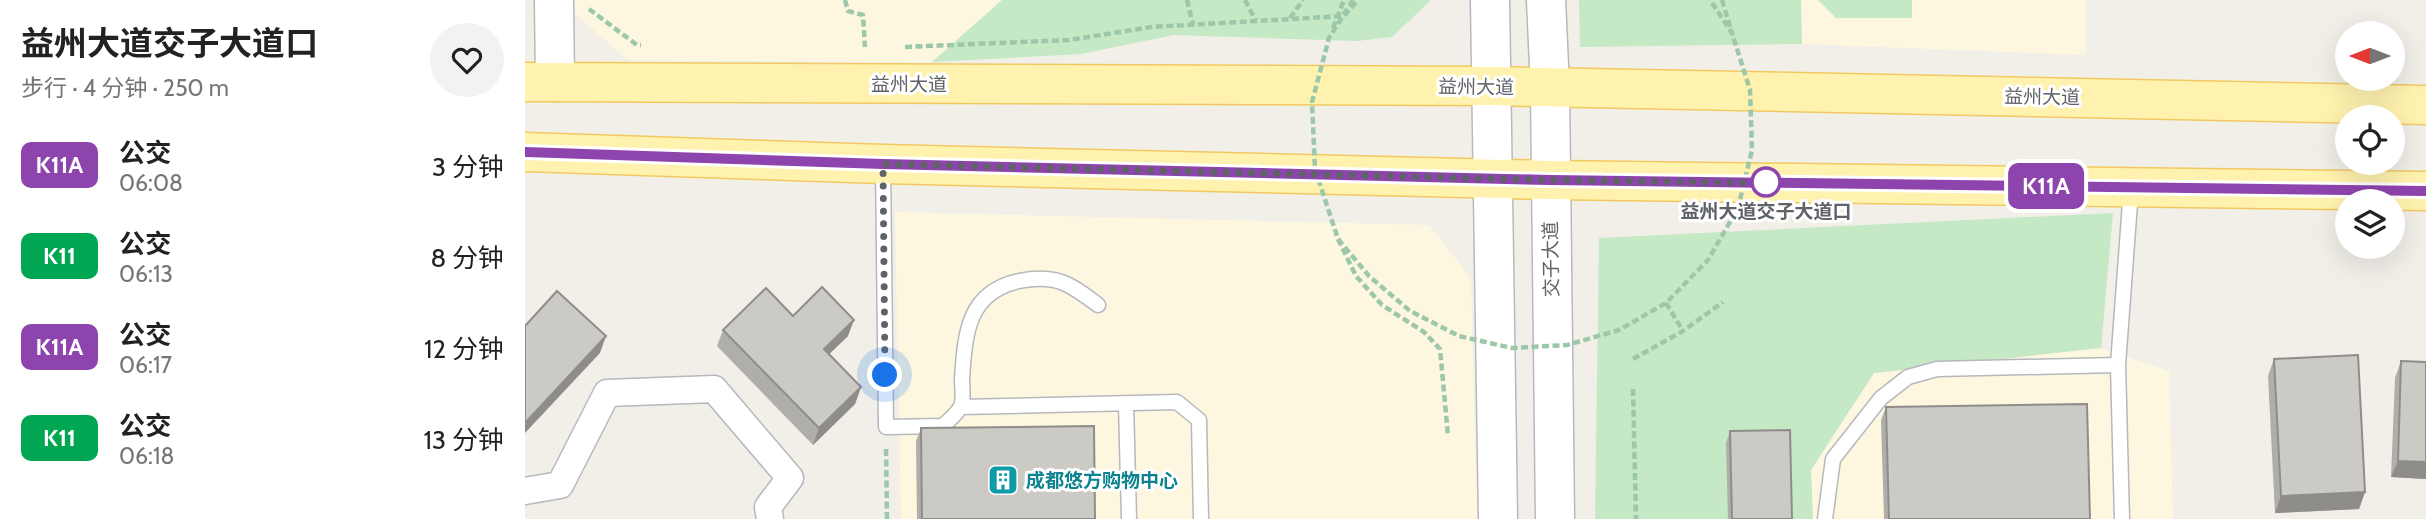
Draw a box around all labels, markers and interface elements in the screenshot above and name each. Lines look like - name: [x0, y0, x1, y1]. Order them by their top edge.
- north arrow: [2335, 21, 2405, 91]
- map controls: [2335, 21, 2405, 259]
- text: 益州大道交子大道口: [21, 23, 318, 63]
- button: heart: [430, 23, 504, 97]
- street label: 益州大道: [871, 73, 947, 96]
- text: 步行 · 4 分钟 · 250 m: [21, 74, 229, 102]
- street label: 益州大道: [1438, 75, 1514, 99]
- street label: 益州大道: [2004, 85, 2080, 109]
- button: locate: [2335, 105, 2405, 175]
- text: 公交: [119, 137, 171, 169]
- text: K11A: [36, 150, 83, 179]
- text: 3 分钟: [432, 151, 504, 183]
- line badge: K11A: [1997, 163, 2095, 209]
- marker: 益州大道交子大道口: [1751, 167, 1781, 197]
- text: 06:08: [119, 169, 183, 197]
- text: K11A: [2022, 171, 2070, 200]
- button: layers: [2335, 189, 2405, 259]
- place label: 益州大道交子大道口: [1680, 200, 1852, 223]
- street label: 交子大道: [1539, 221, 1563, 297]
- text: 公交: [119, 228, 171, 260]
- text: K11: [43, 241, 76, 270]
- text: 8 分钟: [430, 242, 504, 274]
- text: 06:13: [119, 260, 173, 288]
- text: 公交: [119, 319, 171, 351]
- text: K11A: [36, 332, 83, 361]
- text: 12 分钟: [424, 333, 504, 365]
- text: 06:17: [119, 351, 172, 379]
- your location: [867, 357, 902, 392]
- text: 公交: [119, 410, 171, 442]
- text: K11: [43, 423, 76, 452]
- text: 13 分钟: [424, 424, 504, 456]
- text: 06:18: [119, 442, 174, 470]
- building icon: 成都悠方购物中心: [986, 463, 1020, 497]
- place label: 成都悠方购物中心: [1026, 469, 1178, 492]

